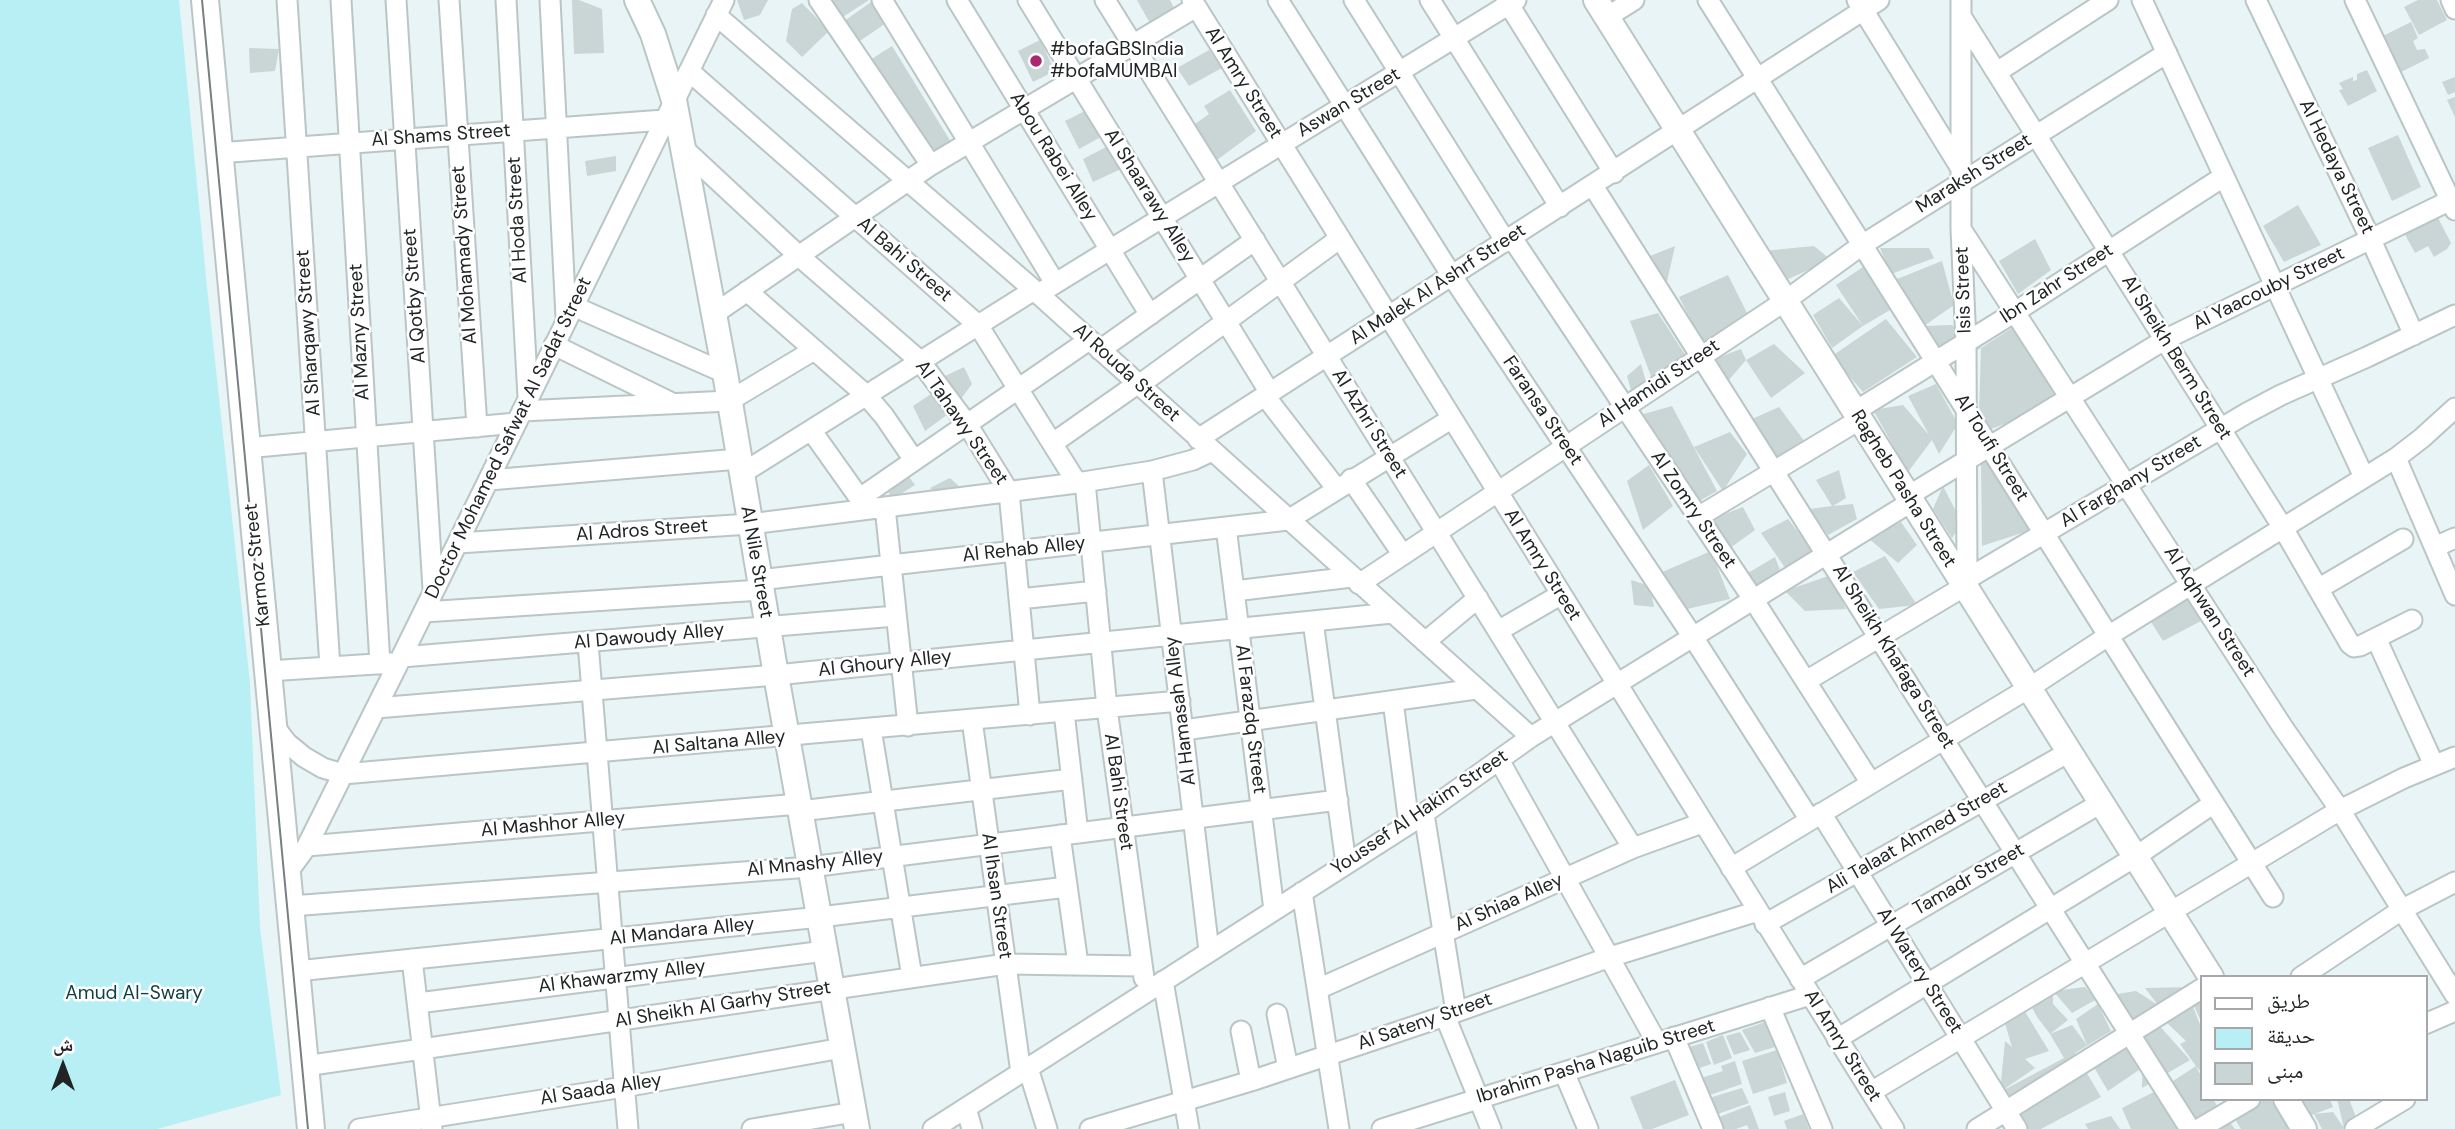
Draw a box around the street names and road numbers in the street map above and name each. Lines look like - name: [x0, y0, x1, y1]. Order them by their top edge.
- street label: Al Amry Street: [1199, 23, 1287, 143]
- street label: Aswan Street: [1293, 63, 1405, 143]
- street label: Abou Rabei Alley: [1004, 88, 1102, 226]
- street label: Al Hedaya Street: [2294, 96, 2378, 238]
- street label: Al Shams Street: [371, 120, 511, 152]
- street label: Al Shaarawy Alley: [1099, 125, 1199, 267]
- street label: Maraksh Street: [1912, 129, 2036, 219]
- street label: Al Hoda Street: [503, 156, 533, 284]
- street label: Al Mohamady Street: [447, 165, 483, 345]
- street label: Al Bahi Street: [852, 213, 956, 307]
- street label: Al Malek Al Ashrf Street: [1346, 220, 1530, 350]
- street label: Al Qotby Street: [399, 228, 431, 364]
- street label: Ibn Zahr Street: [1996, 239, 2118, 329]
- street label: Al Yaacouby Street: [2189, 242, 2349, 336]
- street label: Isis Street: [1951, 246, 1977, 334]
- street label: Al Sharqawy Street: [292, 249, 326, 417]
- street label: Al Mazny Street: [345, 263, 375, 401]
- street label: Al Sheikh Berm Street: [2116, 271, 2236, 445]
- street label: Doctor Mohamed Safwat Al Sadat Street: [421, 274, 597, 602]
- street label: Al Rouda Street: [1068, 319, 1184, 427]
- street label: Al Hamidi Street: [1594, 335, 1724, 433]
- street label: Faransa Street: [1497, 352, 1587, 470]
- street label: Al Tahawy Street: [910, 356, 1012, 490]
- street label: Al Azhri Street: [1326, 365, 1412, 483]
- street label: Al Toufi Street: [1949, 390, 2033, 506]
- street label: Ragheb Pasha Street: [1845, 406, 1961, 572]
- street label: Al Farghany Street: [2056, 431, 2206, 533]
- street label: Al Zomry Street: [1645, 447, 1741, 573]
- street label: Karmoz Street: [240, 502, 276, 628]
- street label: Al Nile Street: [735, 504, 777, 620]
- street label: Al Amry Street: [1498, 505, 1586, 625]
- street label: Al Adros Street: [575, 515, 709, 547]
- street label: Al Rehab Alley: [961, 532, 1087, 568]
- street label: Al Aqhwan Street: [2158, 542, 2260, 682]
- street label: Al Sheikh Khafaga Street: [1827, 560, 1959, 754]
- street label: Al Dawoudy Alley: [573, 619, 725, 655]
- street label: Al Hamasah Alley: [1161, 635, 1201, 787]
- street label: Al Farazdq Street: [1230, 643, 1270, 795]
- street label: Al Ghoury Alley: [817, 646, 953, 682]
- street label: Al Saltana Alley: [651, 726, 787, 760]
- street label: Al Bahi Street: [1098, 732, 1138, 852]
- street label: Youssef Al Hakim Street: [1327, 745, 1513, 881]
- street label: Ali Talaat Ahmed Street: [1822, 777, 2012, 899]
- street label: Al Mashhor Alley: [480, 807, 626, 843]
- street label: Al Ihsan Street: [976, 832, 1016, 960]
- street label: Tamadr Street: [1909, 839, 2029, 921]
- street label: Al Mnashy Alley: [746, 846, 884, 882]
- street label: Al Shiaa Alley: [1451, 869, 1567, 937]
- street label: Al Watery Street: [1871, 904, 1967, 1038]
- street label: Al Mandara Alley: [608, 913, 756, 951]
- street label: Al Khawarzmy Alley: [537, 955, 707, 999]
- street label: Al Sheikh Al Garhy Street: [613, 977, 833, 1033]
- street label: Al Amry Street: [1798, 986, 1886, 1106]
- street label: Al Sateny Street: [1355, 988, 1495, 1056]
- street label: Ibrahim Pasha Naguib Street: [1474, 1015, 1718, 1109]
- street label: Al Saada Alley: [538, 1069, 664, 1111]

